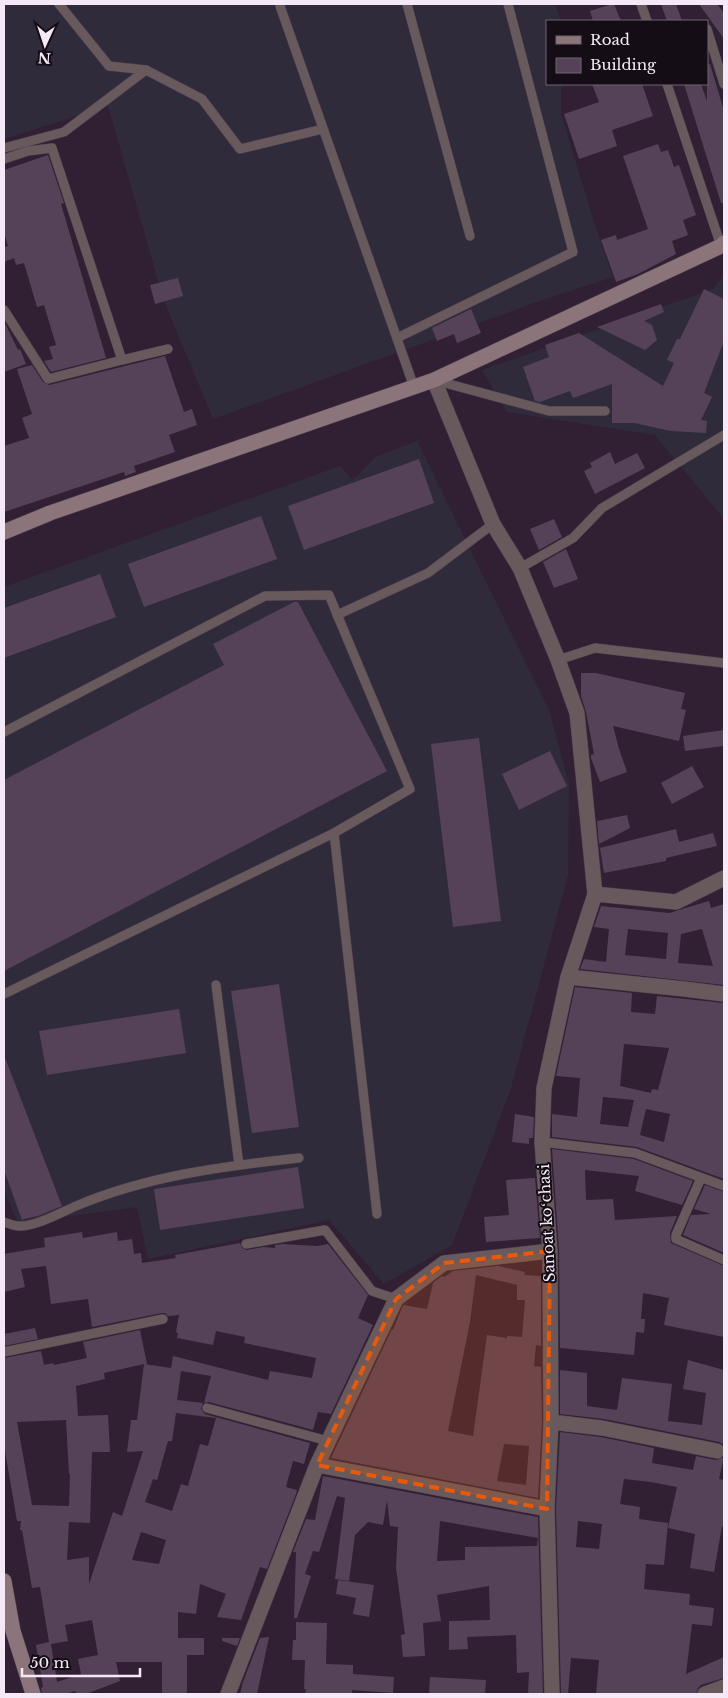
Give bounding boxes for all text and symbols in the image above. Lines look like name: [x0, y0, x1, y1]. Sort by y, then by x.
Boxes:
north arrow: [20, 20, 70, 70]
legend: [546, 20, 708, 85]
text: Road: [590, 30, 630, 49]
text: N: [37, 49, 51, 67]
text: Building: [590, 55, 657, 74]
street label: Sanoat koʻchasi: [534, 1163, 559, 1283]
scale bar: [22, 1646, 140, 1678]
text: 50 m: [30, 1653, 70, 1672]

